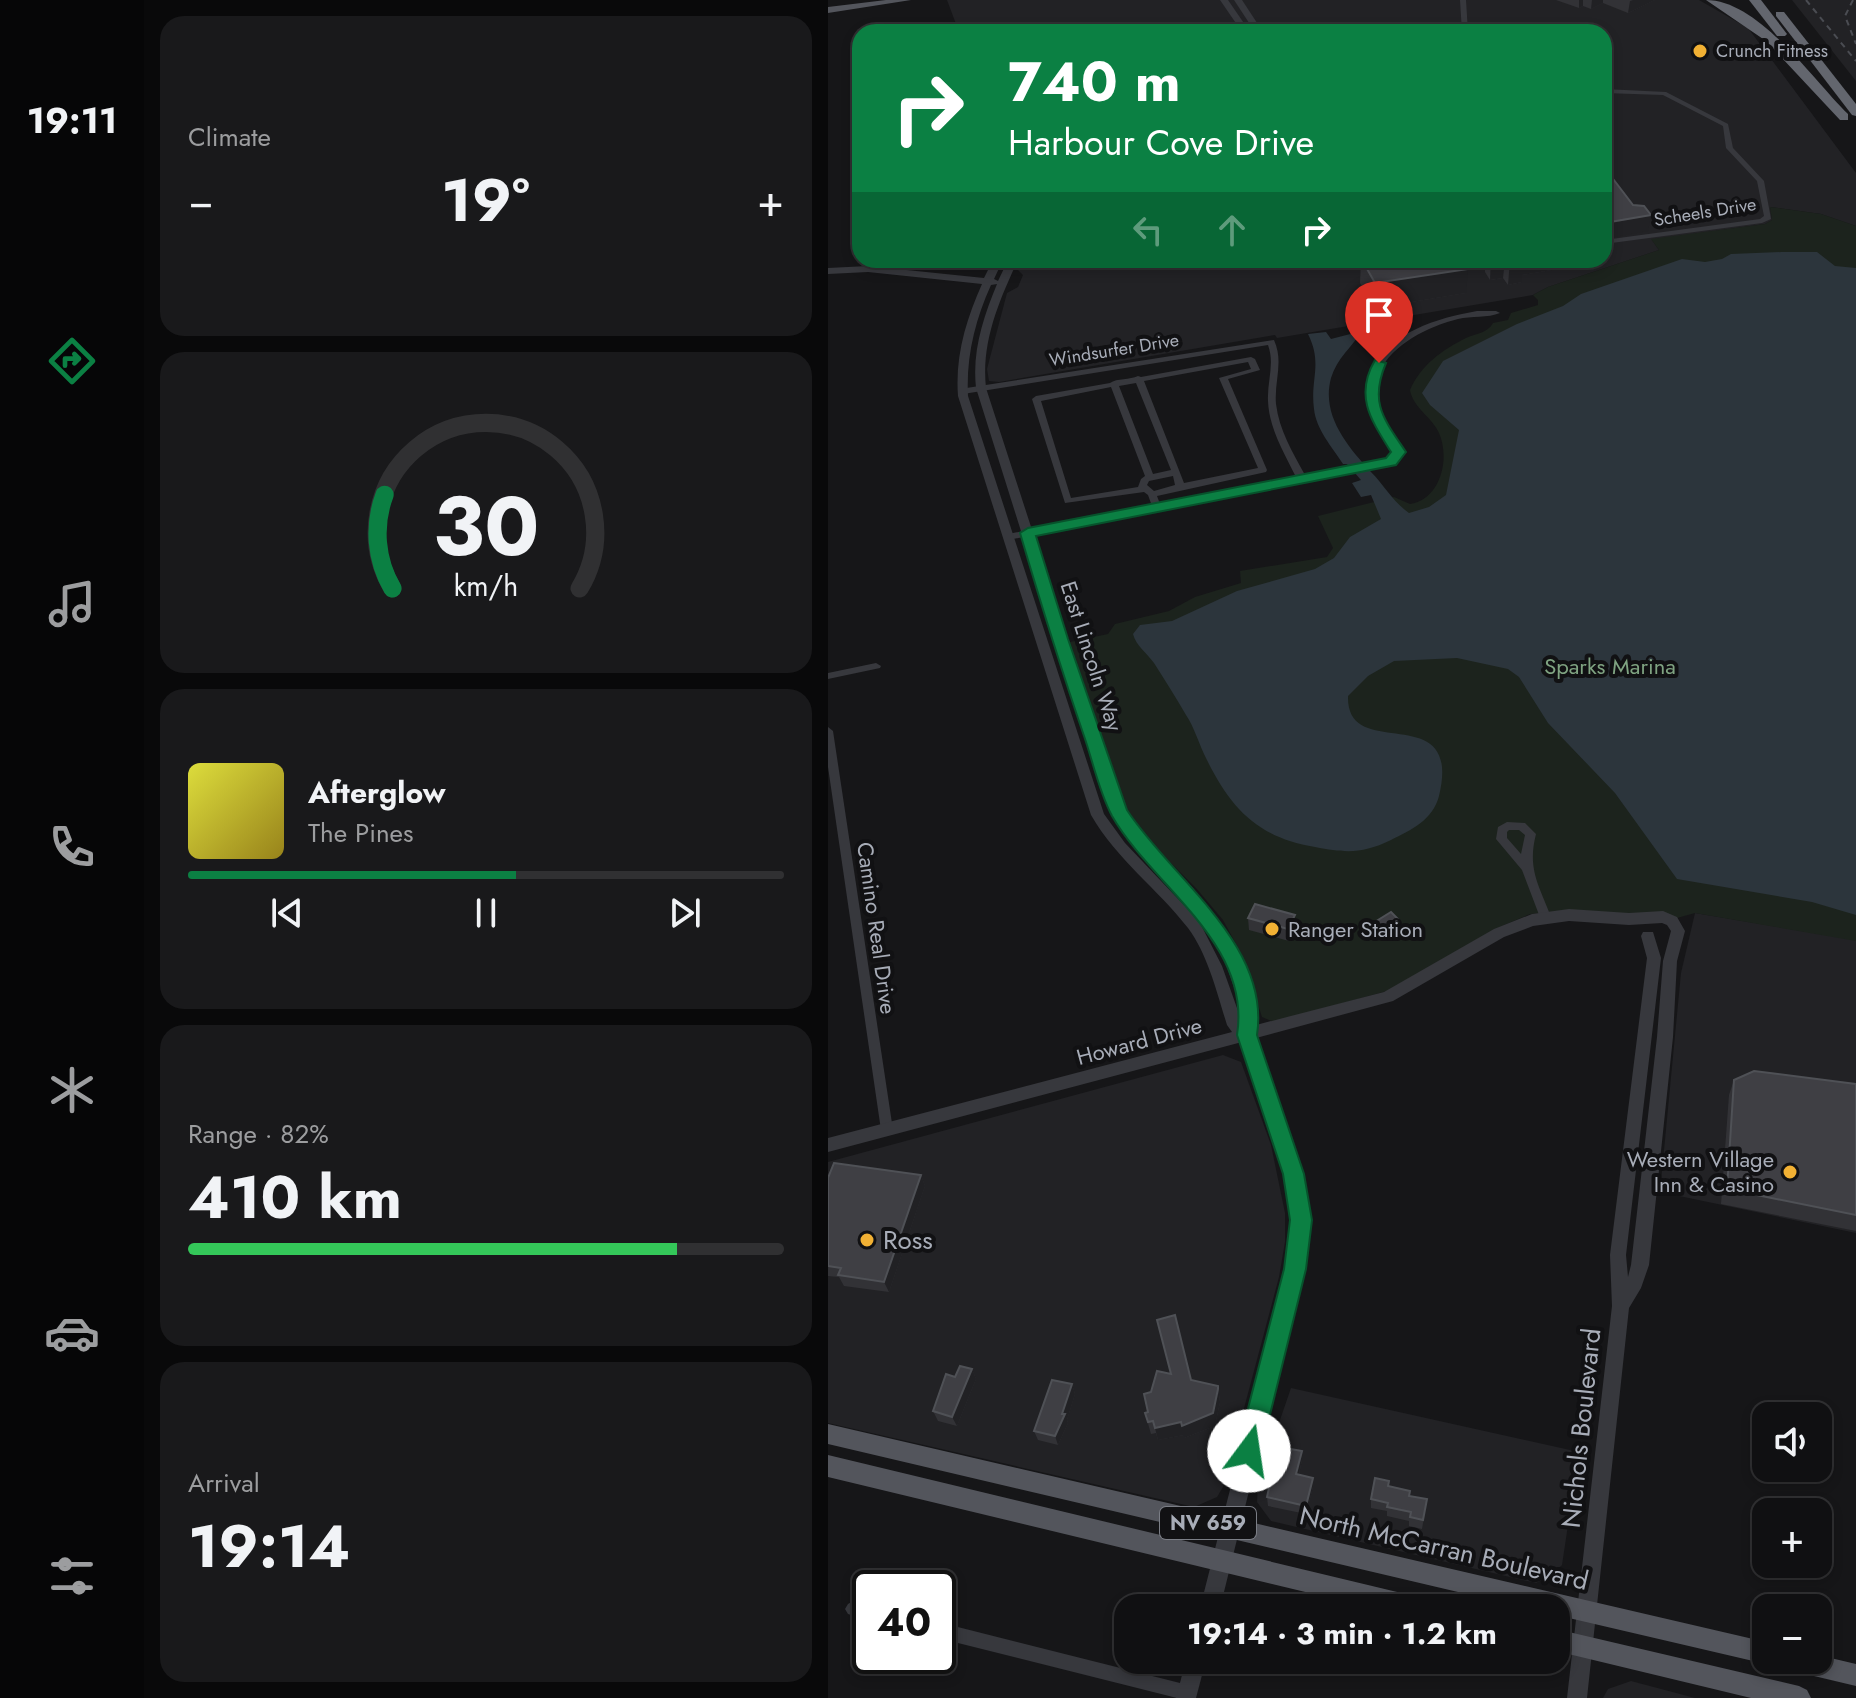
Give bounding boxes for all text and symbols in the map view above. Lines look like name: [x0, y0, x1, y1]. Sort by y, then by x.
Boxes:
place label: Crunch Fitness: [1716, 38, 1828, 64]
text: 740 m: [1008, 41, 1181, 122]
marker: Crunch Fitness: [1691, 42, 1709, 60]
icon: right: [876, 56, 980, 160]
text: 19:11: [27, 94, 117, 146]
text: Harbour Cove Drive: [1008, 116, 1314, 168]
text: Climate: [188, 118, 271, 156]
text: 19°: [441, 157, 530, 244]
text: −: [188, 169, 214, 233]
text: +: [757, 169, 784, 233]
street label: Scheels Drive: [1652, 191, 1758, 233]
icon: left: [1126, 208, 1170, 252]
icon: ahead: [1210, 208, 1254, 252]
icon: right: [1294, 208, 1338, 252]
pin: [1345, 281, 1413, 363]
icon: arrive: [1357, 293, 1401, 337]
street label: Windsurfer Drive: [1047, 327, 1181, 373]
icon: directions: [44, 333, 100, 389]
text: 30: [433, 465, 539, 585]
text: km/h: [454, 565, 518, 607]
icon: music: [44, 576, 100, 632]
street label: East Lincoln Way: [1053, 577, 1131, 735]
park label: Sparks Marina: [1544, 650, 1676, 682]
text: Afterglow: [308, 771, 445, 814]
text: The Pines: [308, 814, 413, 852]
icon: phone: [44, 819, 100, 875]
street label: Camino Real Drive: [849, 840, 905, 1016]
icon: previous: [265, 891, 309, 935]
icon: pause: [464, 891, 508, 935]
icon: next: [663, 891, 707, 935]
place label: Ranger Station: [1288, 913, 1423, 945]
marker: Ranger Station: [1263, 920, 1281, 938]
street label: Howard Drive: [1073, 1009, 1205, 1073]
icon: climate: [44, 1062, 100, 1118]
text: Range · 82%: [188, 1115, 329, 1153]
place label: Western Village Inn & Casino: [1627, 1143, 1774, 1200]
text: 410 km: [188, 1154, 402, 1241]
marker: Western Village Inn & Casino: [1781, 1163, 1799, 1181]
place label: Ross: [883, 1221, 933, 1259]
marker: Ross: [858, 1231, 876, 1249]
icon: car: [44, 1305, 100, 1361]
street label: Nichols Boulevard: [1552, 1326, 1610, 1530]
map controls: [1752, 1402, 1832, 1674]
button: sound: [1752, 1402, 1832, 1482]
position arrow: [1207, 1409, 1291, 1493]
text: Arrival: [188, 1464, 260, 1502]
street label: North McCarran Boulevard: [1296, 1496, 1592, 1600]
button: +: [1752, 1498, 1832, 1578]
text: 19:14: [188, 1503, 350, 1590]
road number: NV 659: [1160, 1507, 1256, 1539]
icon: filters: [44, 1548, 100, 1604]
speed limit sign: 40: [852, 1570, 956, 1674]
button: −: [1752, 1594, 1832, 1674]
text: 19:14 · 3 min · 1.2 km: [1187, 1612, 1497, 1655]

